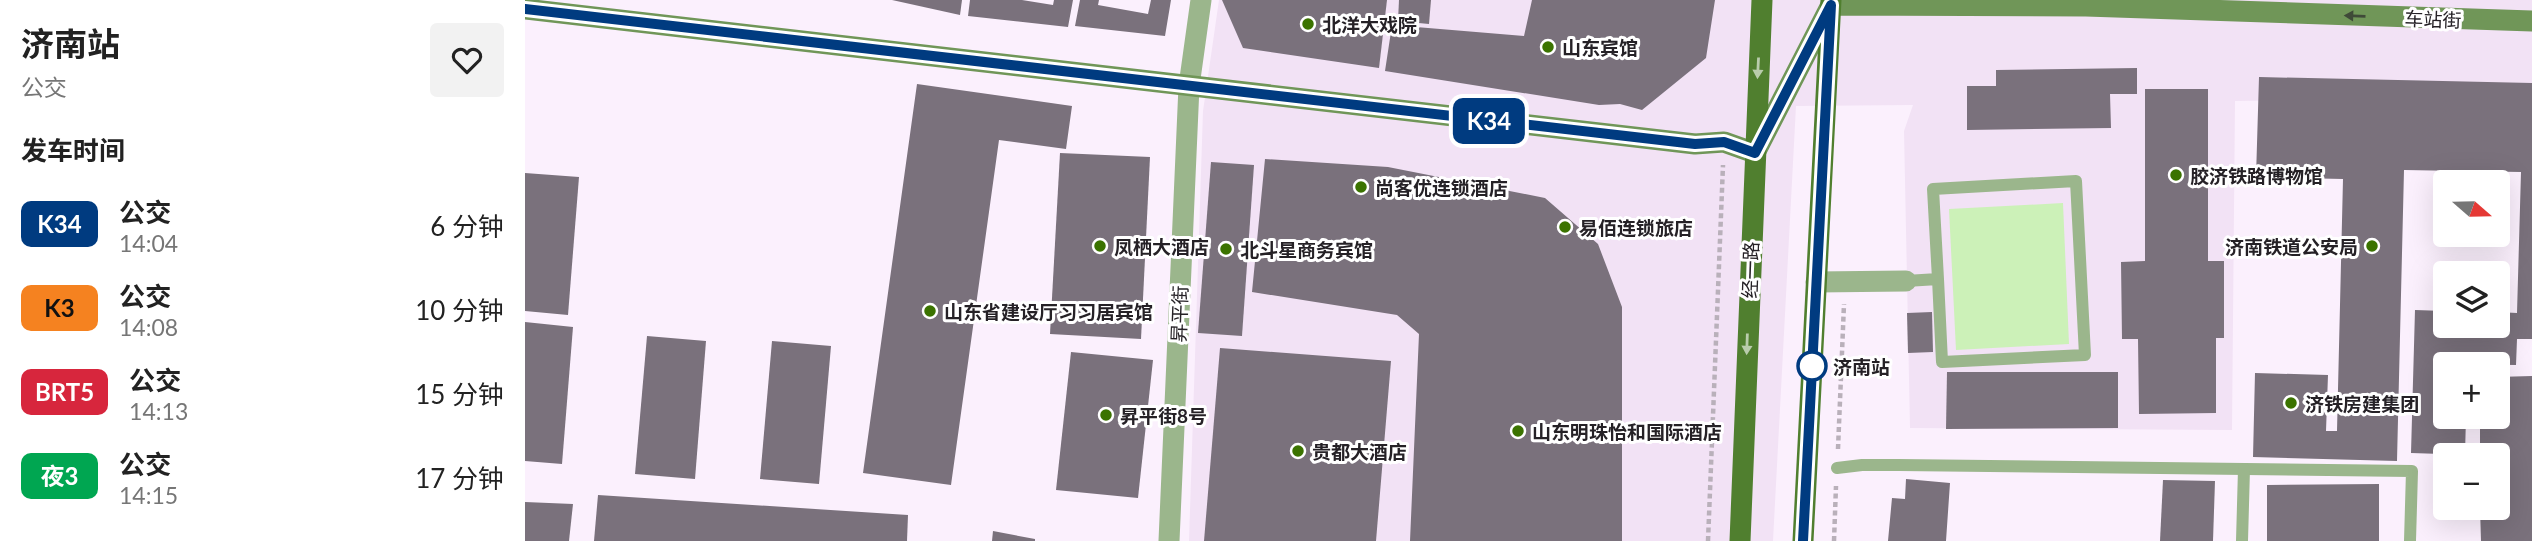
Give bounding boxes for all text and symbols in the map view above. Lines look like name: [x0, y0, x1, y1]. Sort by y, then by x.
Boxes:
street label: 车站街: [2404, 7, 2462, 31]
one-way arrow: [2344, 11, 2366, 22]
place label: 北洋大戏院: [1322, 13, 1417, 36]
marker: 北洋大戏院: [1300, 16, 1316, 32]
text: 济南站: [21, 23, 120, 63]
button: heart: [430, 23, 504, 97]
place label: 山东宾馆: [1562, 36, 1638, 59]
marker: 山东宾馆: [1540, 39, 1556, 55]
one-way arrow: [1753, 57, 1764, 79]
text: 公交: [21, 73, 67, 101]
line badge: K34: [1449, 98, 1529, 144]
text: K34: [1467, 106, 1511, 135]
text: 发车时间: [21, 134, 125, 166]
place label: 胶济铁路博物馆: [2190, 164, 2323, 187]
marker: 胶济铁路博物馆: [2168, 167, 2184, 183]
north arrow: [2433, 170, 2509, 247]
map controls: [2433, 170, 2510, 520]
place label: 尚客优连锁酒店: [1375, 176, 1508, 199]
marker: 尚客优连锁酒店: [1353, 179, 1369, 195]
text: 公交: [119, 196, 171, 228]
text: K34: [37, 209, 82, 238]
text: 6 分钟: [430, 210, 504, 242]
place label: 易佰连锁旅店: [1579, 216, 1693, 239]
marker: 易佰连锁旅店: [1557, 219, 1573, 235]
text: 14:04: [119, 229, 178, 257]
place label: 凤栖大酒店: [1114, 235, 1209, 258]
place label: 济南铁道公安局: [2225, 235, 2358, 258]
marker: 凤栖大酒店: [1092, 238, 1108, 254]
place label: 北斗星商务宾馆: [1240, 238, 1373, 261]
marker: 济南铁道公安局: [2364, 238, 2380, 254]
marker: 北斗星商务宾馆: [1218, 241, 1234, 257]
street label: 经一路: [1738, 241, 1762, 299]
button: layers: [2433, 261, 2510, 338]
text: 公交: [119, 280, 171, 312]
street label: 昇平街: [1167, 285, 1191, 343]
text: K3: [44, 293, 75, 322]
text: 10 分钟: [415, 294, 504, 326]
place label: 山东省建设厅习习居宾馆: [944, 300, 1153, 323]
marker: 山东省建设厅习习居宾馆: [922, 303, 938, 319]
text: 14:08: [119, 313, 178, 341]
one-way arrow: [1742, 333, 1753, 355]
marker: 济南站: [1797, 351, 1827, 381]
button: +: [2433, 352, 2510, 429]
place label: 济南站: [1833, 355, 1890, 378]
text: 公交: [129, 364, 181, 396]
text: BRT5: [35, 377, 94, 406]
text: 15 分钟: [415, 378, 504, 410]
place label: 济铁房建集团: [2305, 392, 2419, 415]
marker: 济铁房建集团: [2283, 395, 2299, 411]
text: 14:13: [129, 397, 188, 425]
place label: 昇平街8号: [1120, 404, 1207, 427]
marker: 昇平街8号: [1098, 407, 1114, 423]
place label: 山东明珠怡和国际酒店: [1532, 420, 1722, 443]
marker: 山东明珠怡和国际酒店: [1510, 423, 1526, 439]
place label: 贵都大酒店: [1312, 440, 1407, 463]
marker: 贵都大酒店: [1290, 443, 1306, 459]
button: −: [2433, 443, 2510, 520]
text: 公交: [119, 448, 171, 480]
text: 夜3: [41, 461, 78, 490]
text: 17 分钟: [415, 462, 504, 494]
text: 14:15: [119, 481, 178, 509]

